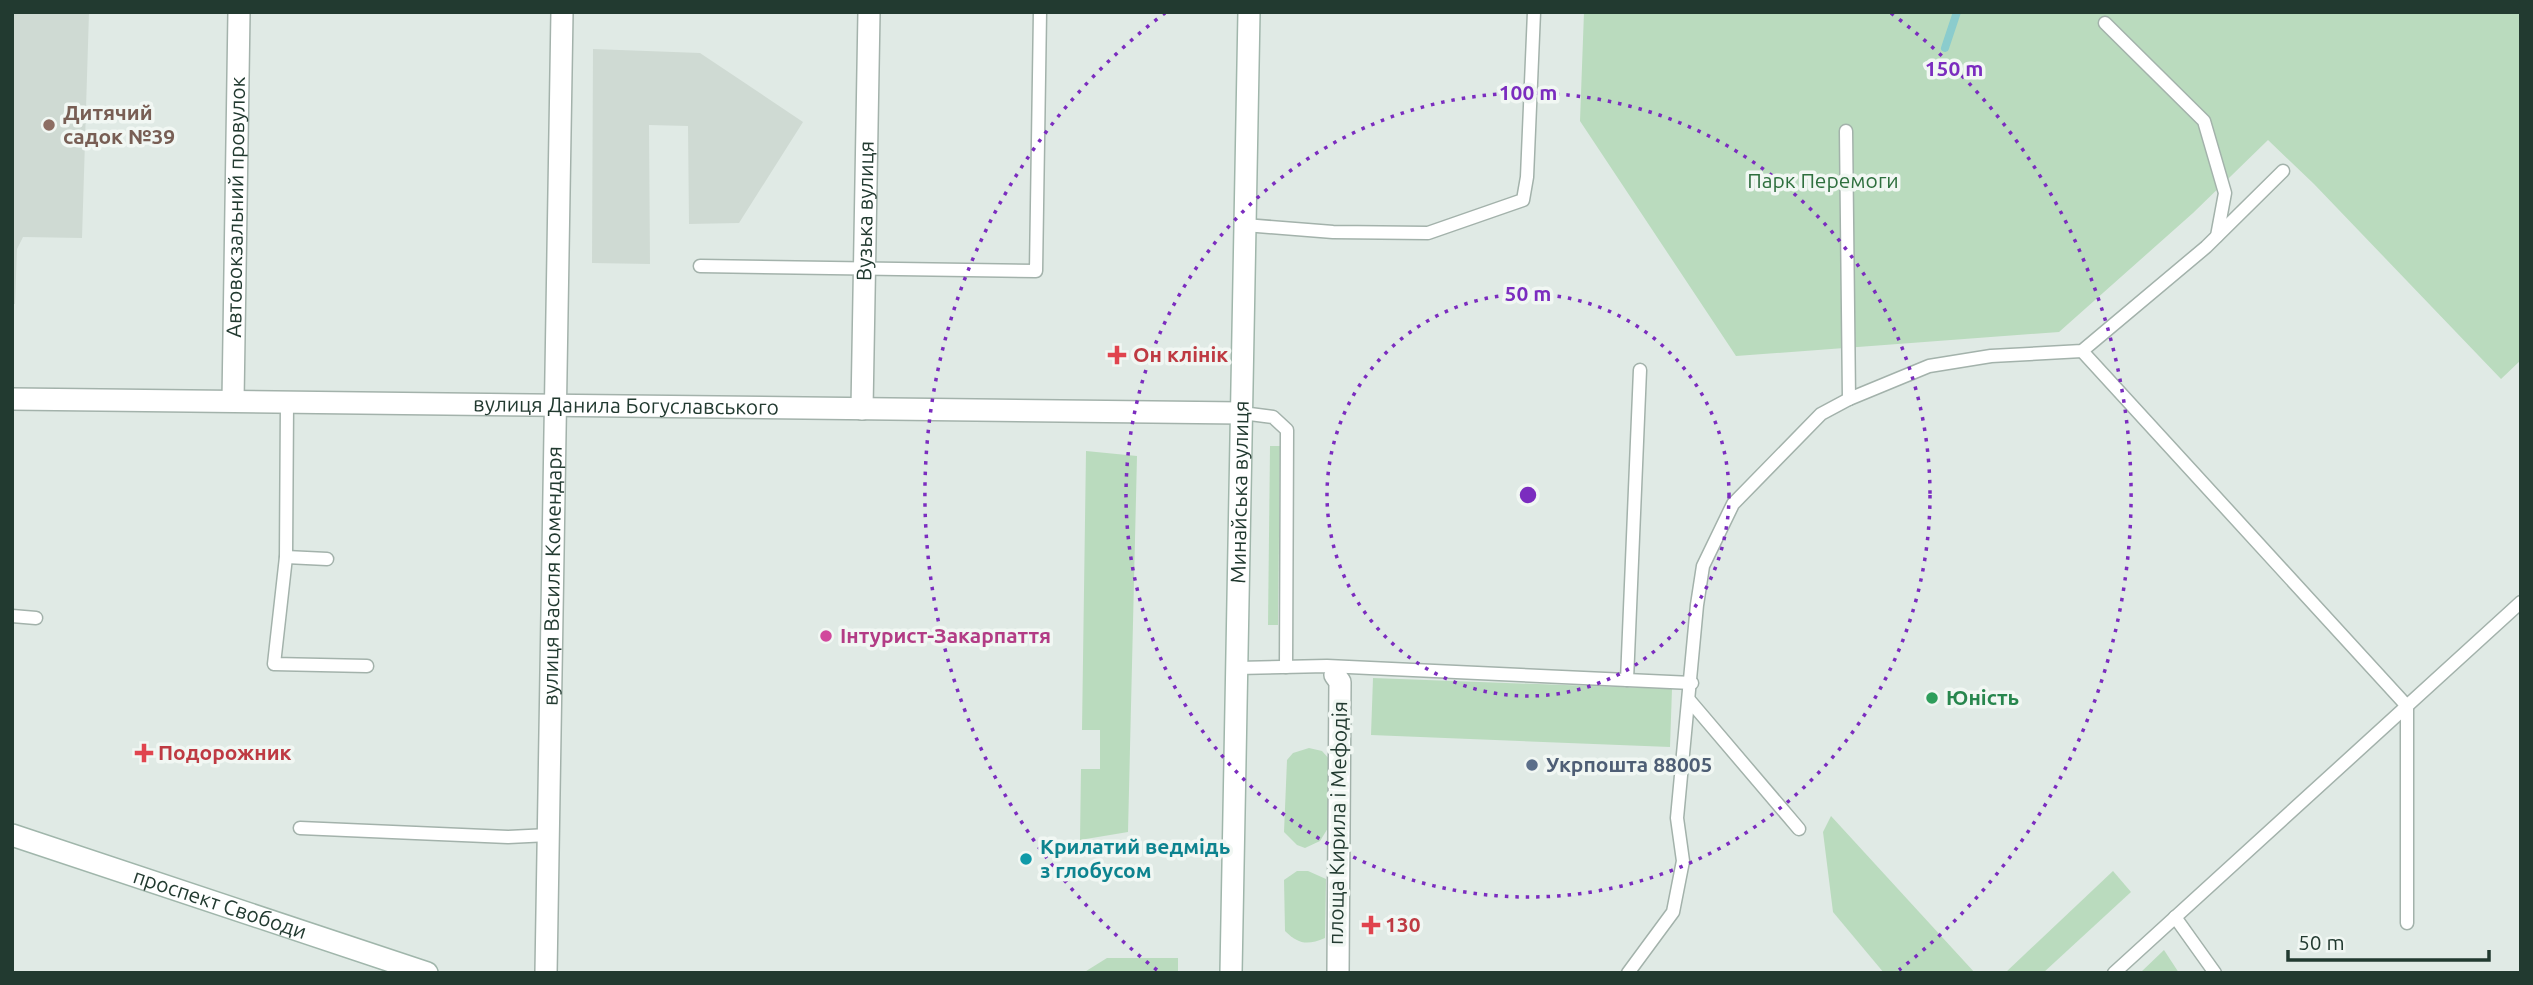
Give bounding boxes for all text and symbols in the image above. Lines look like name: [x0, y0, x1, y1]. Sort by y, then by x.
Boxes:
text: 150 m: [1925, 56, 1983, 80]
street label: Автовокзальний провулок: [221, 76, 249, 338]
text: 100 m: [1499, 80, 1557, 104]
place label: Дитячий садок №39: [63, 100, 175, 148]
marker: Дитячий садок №39: [41, 117, 57, 133]
street label: Вузька вулиця: [851, 141, 878, 281]
park label: Парк Перемоги: [1747, 168, 1899, 192]
text: 50 m: [1505, 281, 1551, 305]
place label: Он клінік: [1133, 342, 1228, 366]
marker: Он клінік: [1107, 345, 1127, 365]
street label: вулиця Данила Богуславського: [473, 391, 779, 419]
street label: Минайська вулиця: [1225, 400, 1253, 584]
street label: вулиця Василя Комендаря: [537, 446, 566, 706]
centre of rings: [1516, 483, 1540, 507]
place label: Інтурист-Закарпаття: [840, 623, 1051, 647]
marker: Інтурист-Закарпаття: [818, 628, 834, 644]
place label: Юність: [1946, 685, 2019, 709]
marker: Юність: [1924, 690, 1940, 706]
street label: площа Кирила і Мефодія: [1323, 701, 1351, 945]
place label: Подорожник: [158, 740, 292, 764]
marker: Подорожник: [136, 745, 152, 761]
place label: Укрпошта 88005: [1546, 752, 1712, 776]
marker: Укрпошта 88005: [1524, 757, 1540, 773]
place label: Крилатий ведмідь з глобусом: [1040, 834, 1230, 882]
marker: Крилатий ведмідь з глобусом: [1018, 851, 1034, 867]
street label: проспект Свободи: [130, 863, 310, 943]
place label: 130: [1385, 912, 1421, 936]
marker: 130: [1363, 917, 1379, 933]
scale bar: [2288, 918, 2489, 962]
text: 50 m: [2298, 930, 2345, 954]

